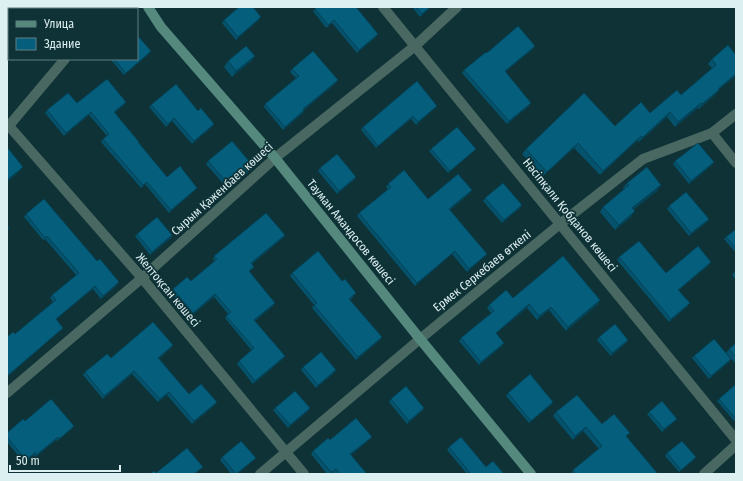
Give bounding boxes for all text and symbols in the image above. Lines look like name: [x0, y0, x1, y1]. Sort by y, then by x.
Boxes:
legend: [8, 8, 138, 60]
text: Улица: [43, 17, 74, 31]
text: Здание: [44, 37, 80, 51]
street label: Сырым Қаженбаев көшесі: [168, 140, 276, 238]
street label: Нәсіпқали Қобданов көшесі: [520, 156, 620, 274]
street label: Тауман Амандосов көшесі: [304, 177, 398, 287]
street label: Ермек Серкебаев өткелі: [430, 227, 534, 315]
street label: Желтоқсан көшесі: [133, 250, 203, 330]
scale bar: [10, 447, 120, 473]
text: 50 m: [16, 454, 40, 468]

